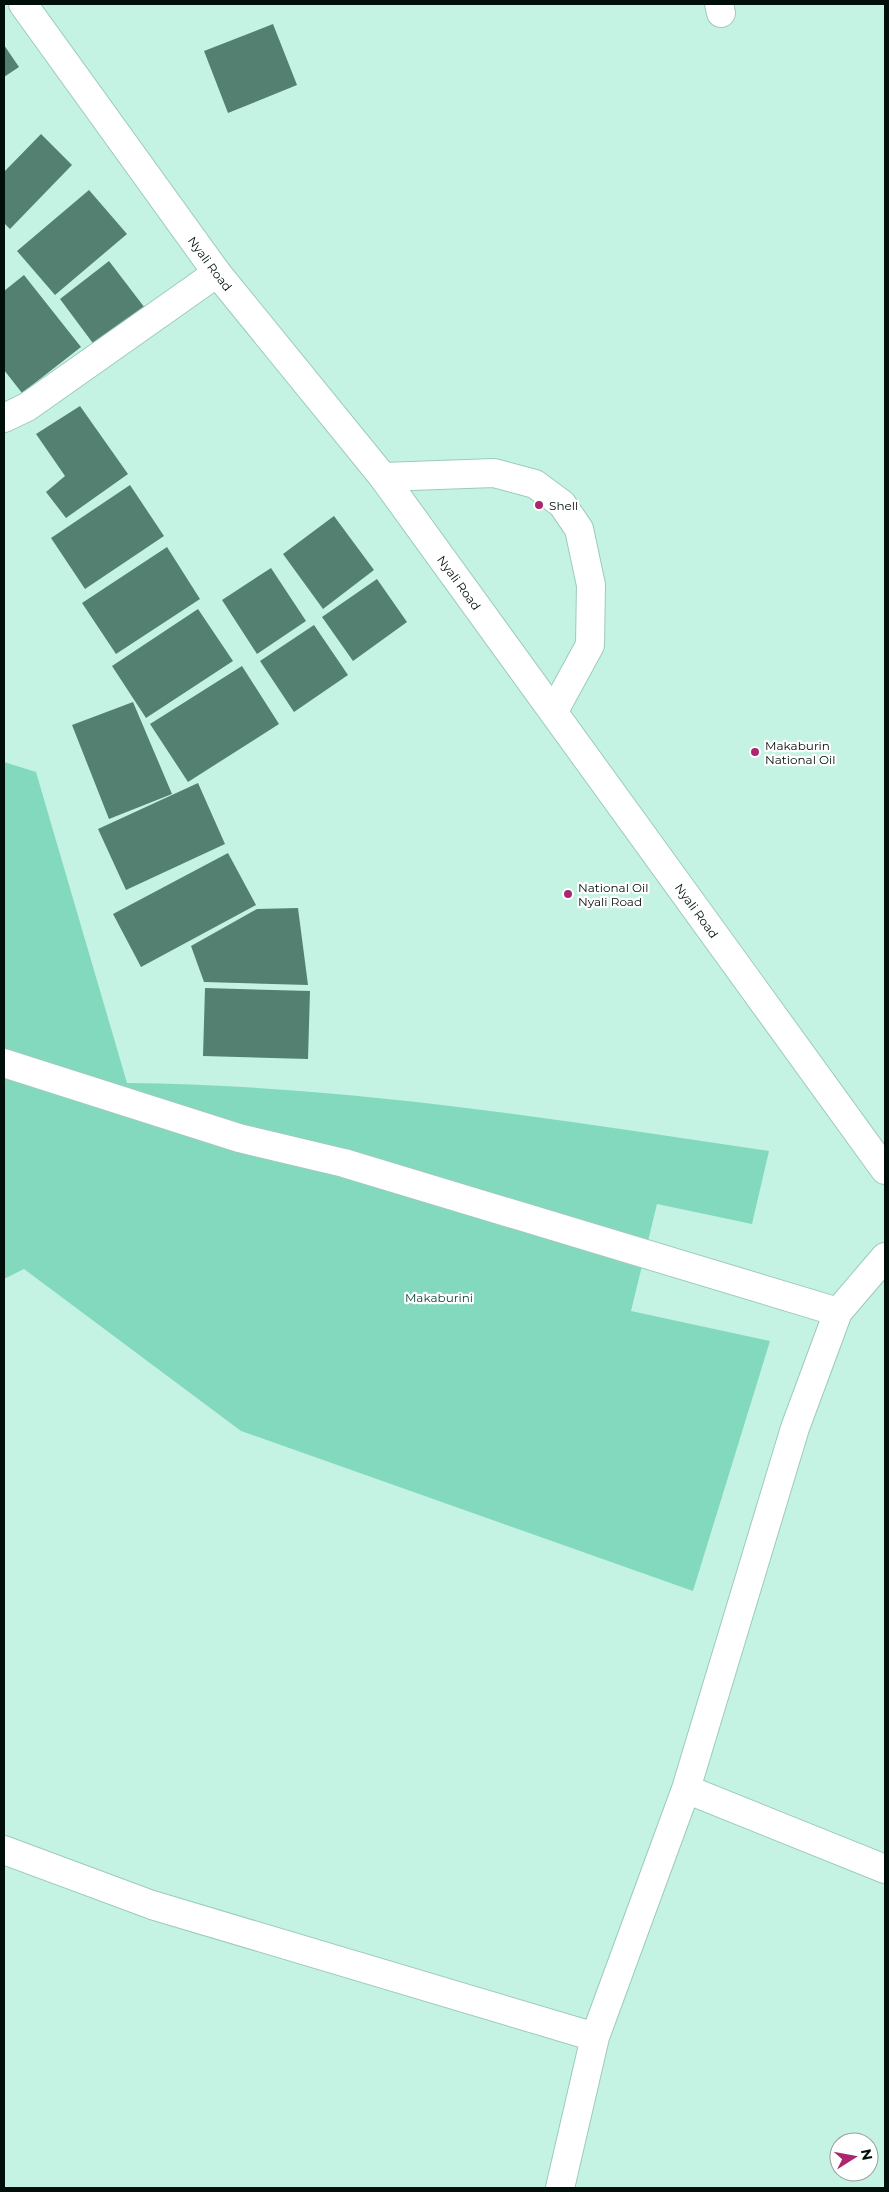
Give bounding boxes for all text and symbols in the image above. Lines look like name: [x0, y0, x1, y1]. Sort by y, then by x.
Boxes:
street label: Nyali Road: [185, 233, 236, 294]
place label: Shell: [549, 498, 578, 513]
marker: Shell: [533, 499, 545, 511]
street label: Nyali Road: [435, 552, 484, 613]
place label: Makaburin National Oil: [765, 738, 836, 767]
marker: Makaburin National Oil: [749, 746, 761, 758]
place label: National Oil Nyali Road: [578, 880, 649, 909]
street label: Nyali Road: [672, 880, 722, 941]
marker: National Oil Nyali Road: [562, 888, 574, 900]
park label: Makaburini: [405, 1290, 473, 1305]
north arrow: [829, 2132, 879, 2182]
text: N: [857, 2147, 877, 2162]

